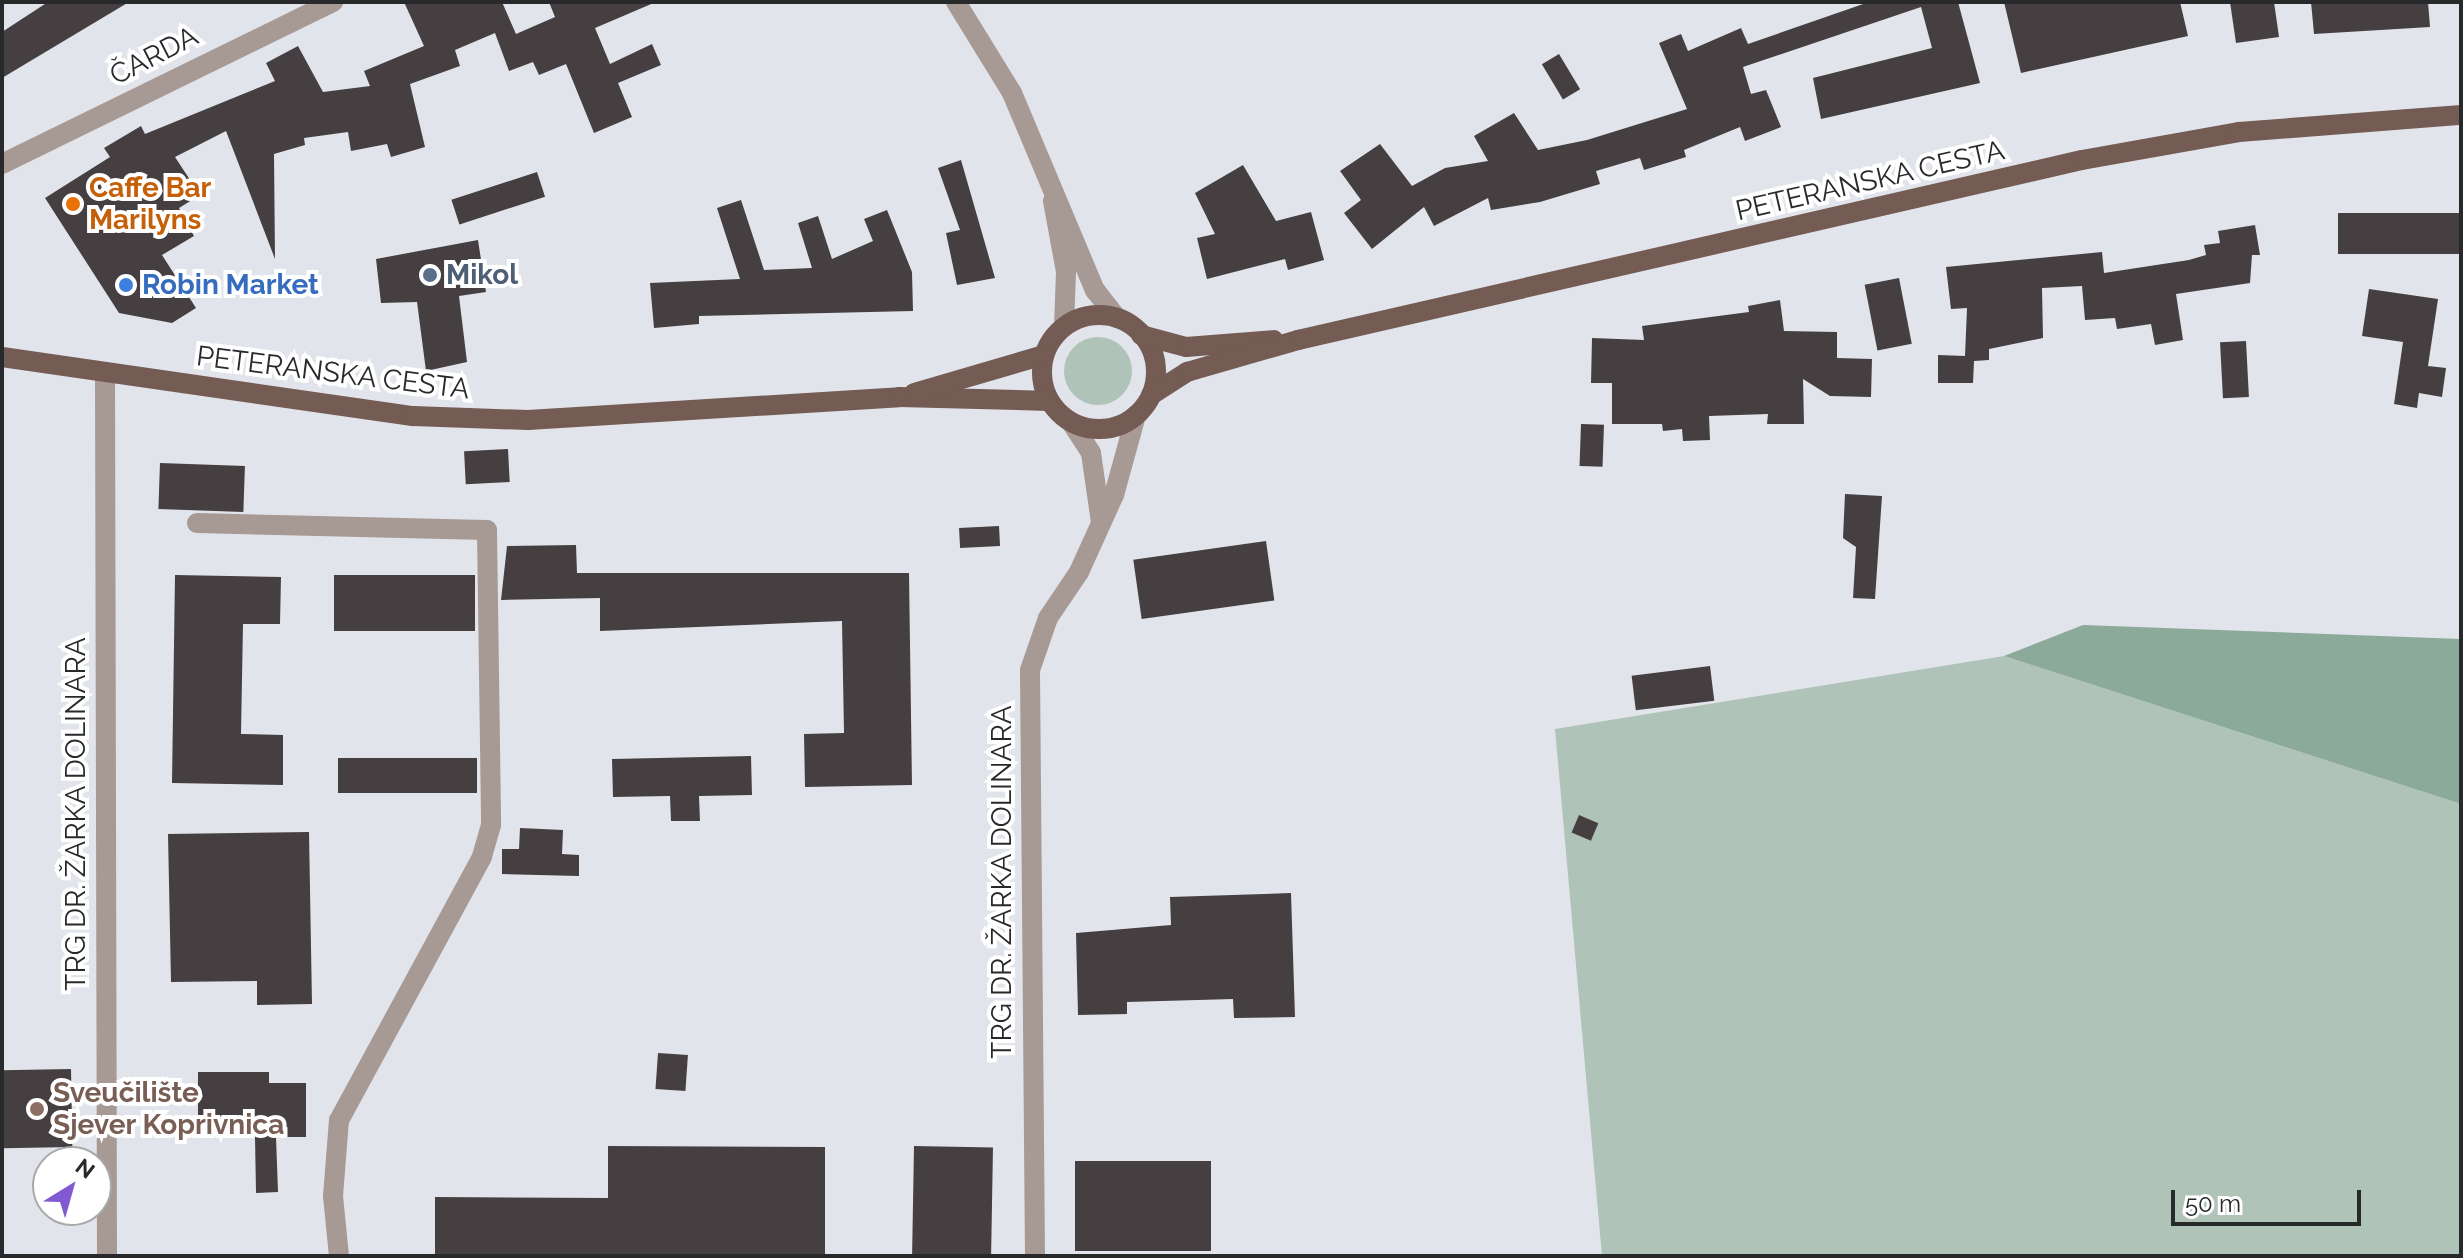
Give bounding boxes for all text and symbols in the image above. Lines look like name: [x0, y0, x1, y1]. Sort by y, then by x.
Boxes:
street label: ČARDA: [104, 20, 204, 92]
street label: PETERANSKA CESTA: [1732, 134, 2008, 228]
place label: Caffe Bar Marilyns: [89, 171, 211, 237]
marker: Caffe Bar Marilyns: [64, 195, 82, 213]
place label: Mikol: [446, 258, 518, 292]
marker: Mikol: [421, 266, 439, 284]
place label: Robin Market: [142, 268, 319, 302]
marker: Robin Market: [117, 276, 135, 294]
street label: PETERANSKA CESTA: [194, 340, 472, 406]
street label: TRG DR. ŽARKA DOLINARA: [59, 637, 93, 991]
street label: TRG DR. ŽARKA DOLINARA: [985, 705, 1019, 1059]
place label: Sveučilište Sjever Koprivnica: [53, 1076, 285, 1142]
marker: Sveučilište Sjever Koprivnica: [28, 1100, 46, 1118]
north arrow: [32, 1146, 112, 1226]
text: N: [71, 1153, 100, 1184]
scale bar: [2175, 1174, 2365, 1224]
text: 50 m: [2185, 1189, 2241, 1218]

